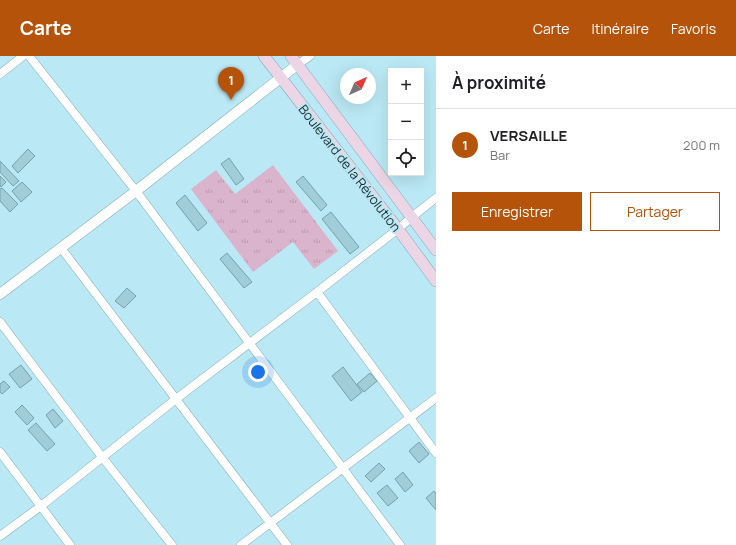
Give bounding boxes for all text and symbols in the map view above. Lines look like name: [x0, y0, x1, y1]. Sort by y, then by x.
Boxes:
text: Carte: [20, 15, 72, 41]
text: Carte: [533, 19, 569, 38]
text: Itinéraire: [591, 19, 649, 38]
text: Favoris: [671, 19, 716, 38]
pin: 1: [218, 67, 244, 100]
north arrow: [340, 68, 376, 104]
map controls: [388, 68, 424, 176]
button: +: [388, 68, 424, 104]
text: À proximité: [452, 71, 546, 94]
street label: Boulevard de la Révolution: [295, 101, 405, 235]
button: −: [388, 104, 424, 140]
text: VERSAILLE: [490, 125, 567, 146]
text: 1: [462, 136, 468, 154]
text: 200 m: [683, 136, 720, 154]
button: locate: [388, 140, 424, 176]
text: Bar: [490, 146, 510, 164]
button: Enregistrer: [452, 192, 582, 231]
button: Partager: [590, 192, 720, 231]
your location: [248, 362, 268, 382]

